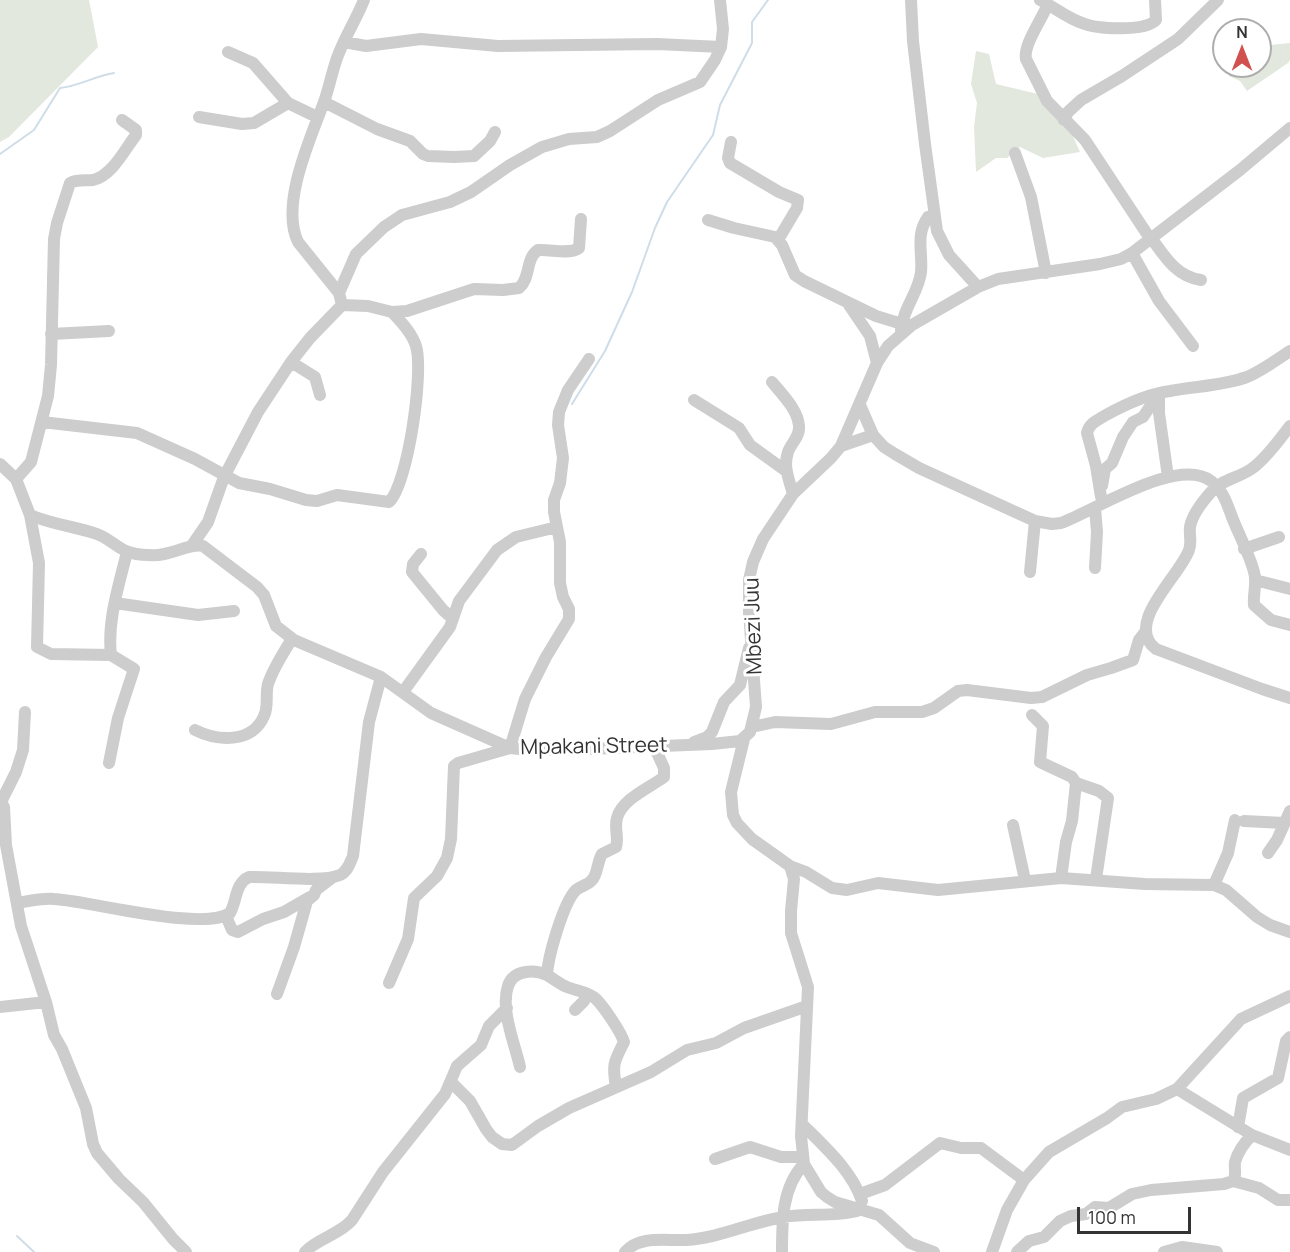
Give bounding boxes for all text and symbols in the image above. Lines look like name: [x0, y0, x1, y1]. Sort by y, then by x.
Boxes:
north arrow: [1212, 18, 1272, 78]
text: N: [1236, 21, 1248, 43]
street label: Mbezi Juu: [740, 577, 768, 675]
street label: Mpakani Street: [520, 733, 668, 761]
scale bar: [1080, 1195, 1194, 1233]
text: 100 m: [1088, 1205, 1136, 1229]

